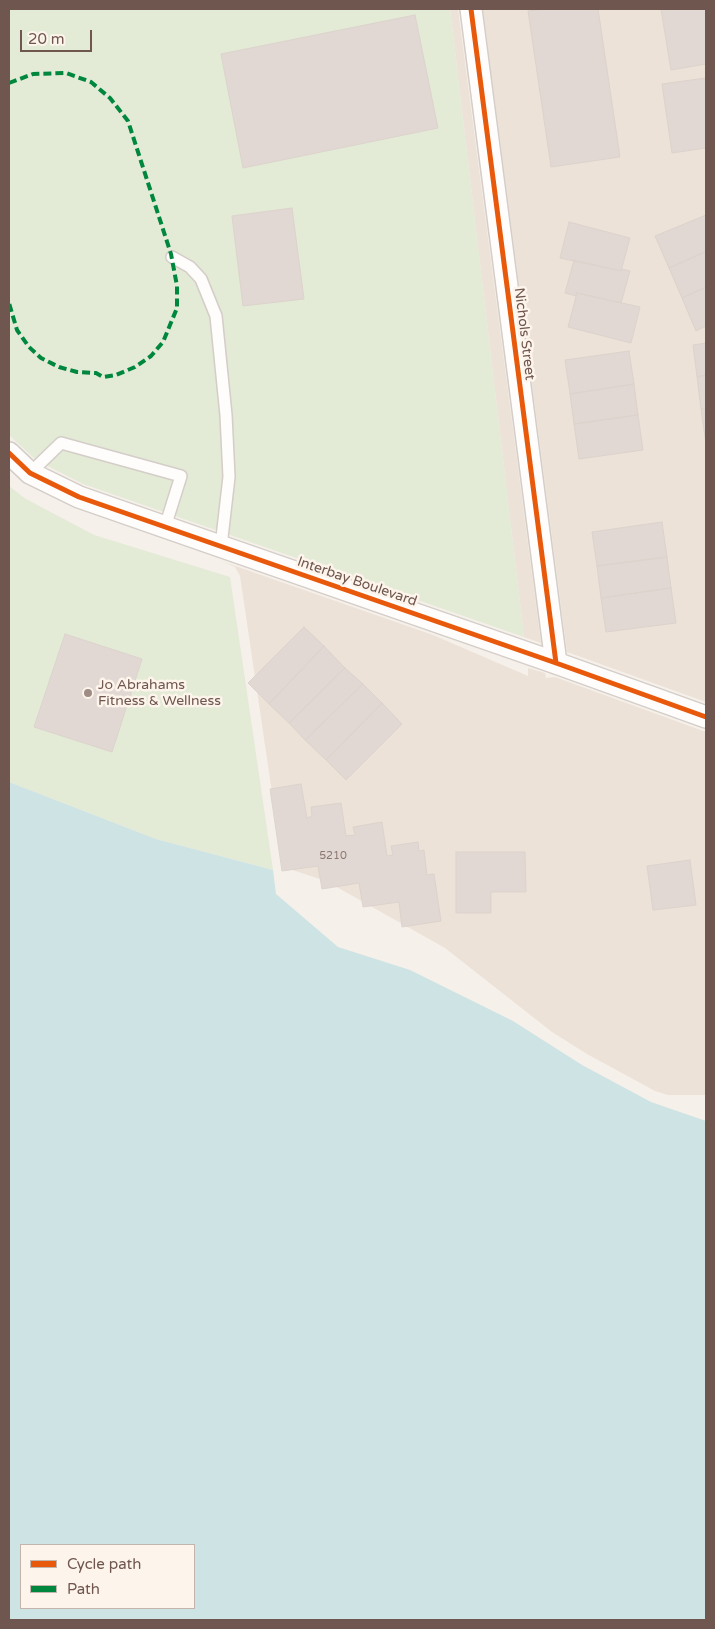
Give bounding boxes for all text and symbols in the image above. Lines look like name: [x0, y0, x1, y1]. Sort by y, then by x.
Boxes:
scale bar: [22, 20, 95, 52]
text: 20 m: [28, 30, 65, 48]
street label: Nichols Street: [510, 287, 538, 381]
street label: Interbay Boulevard: [295, 554, 419, 610]
place label: Jo Abrahams Fitness & Wellness: [98, 677, 221, 710]
marker: Jo Abrahams Fitness & Wellness: [82, 687, 94, 699]
house number: 5210: [319, 849, 347, 863]
legend: [20, 1544, 195, 1609]
text: Cycle path: [67, 1555, 141, 1573]
text: Path: [67, 1580, 100, 1598]

